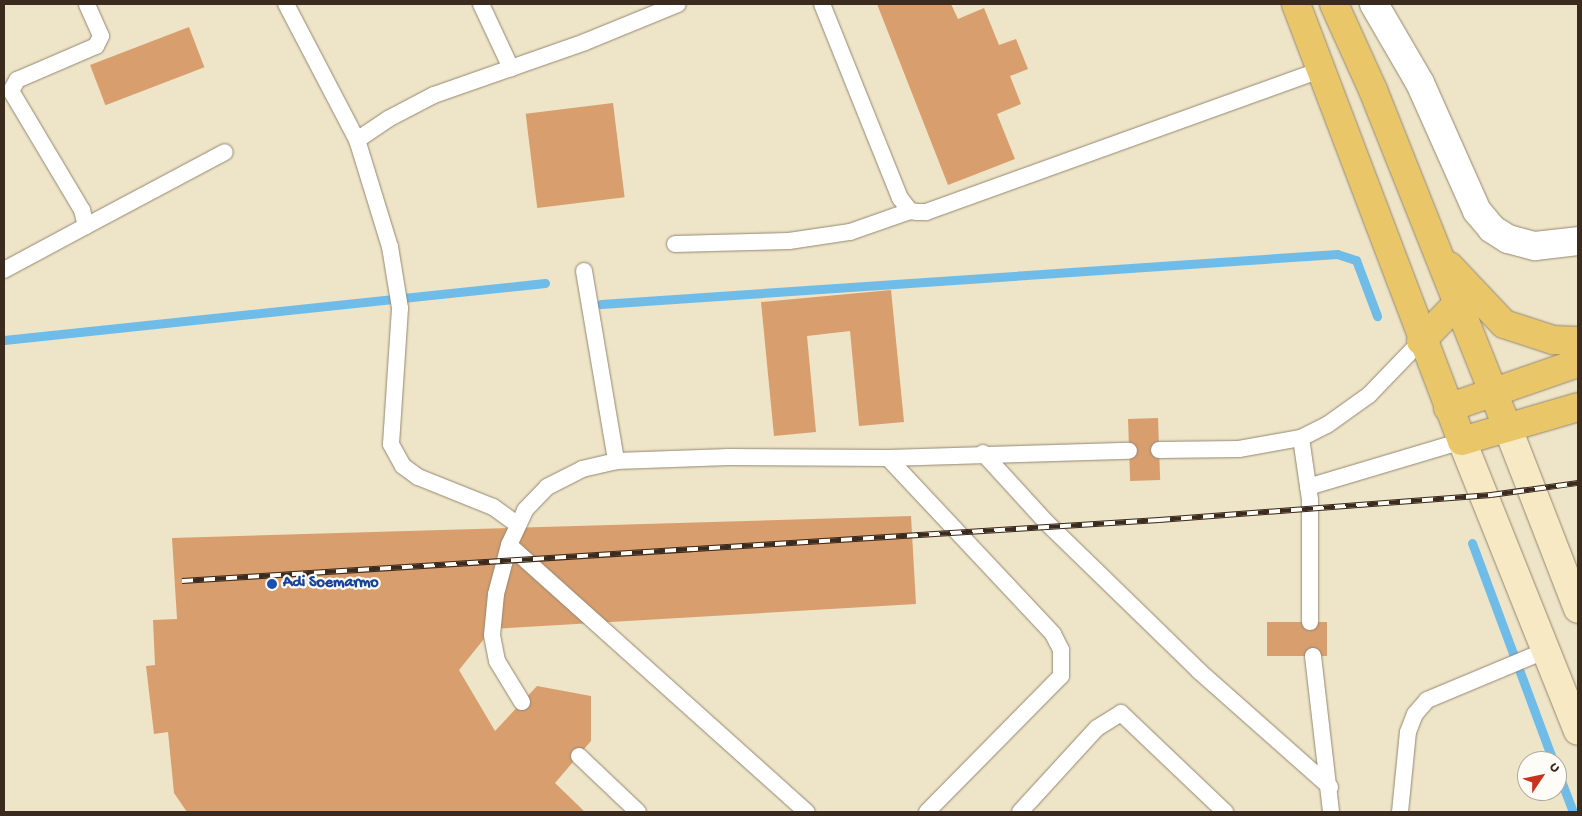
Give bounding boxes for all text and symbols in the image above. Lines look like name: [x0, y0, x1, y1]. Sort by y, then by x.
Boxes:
place label: Adi Soemarmo: [283, 574, 379, 594]
marker: Adi Soemarmo: [265, 577, 279, 591]
north arrow: [1517, 751, 1567, 801]
text: U: [1545, 760, 1563, 776]

